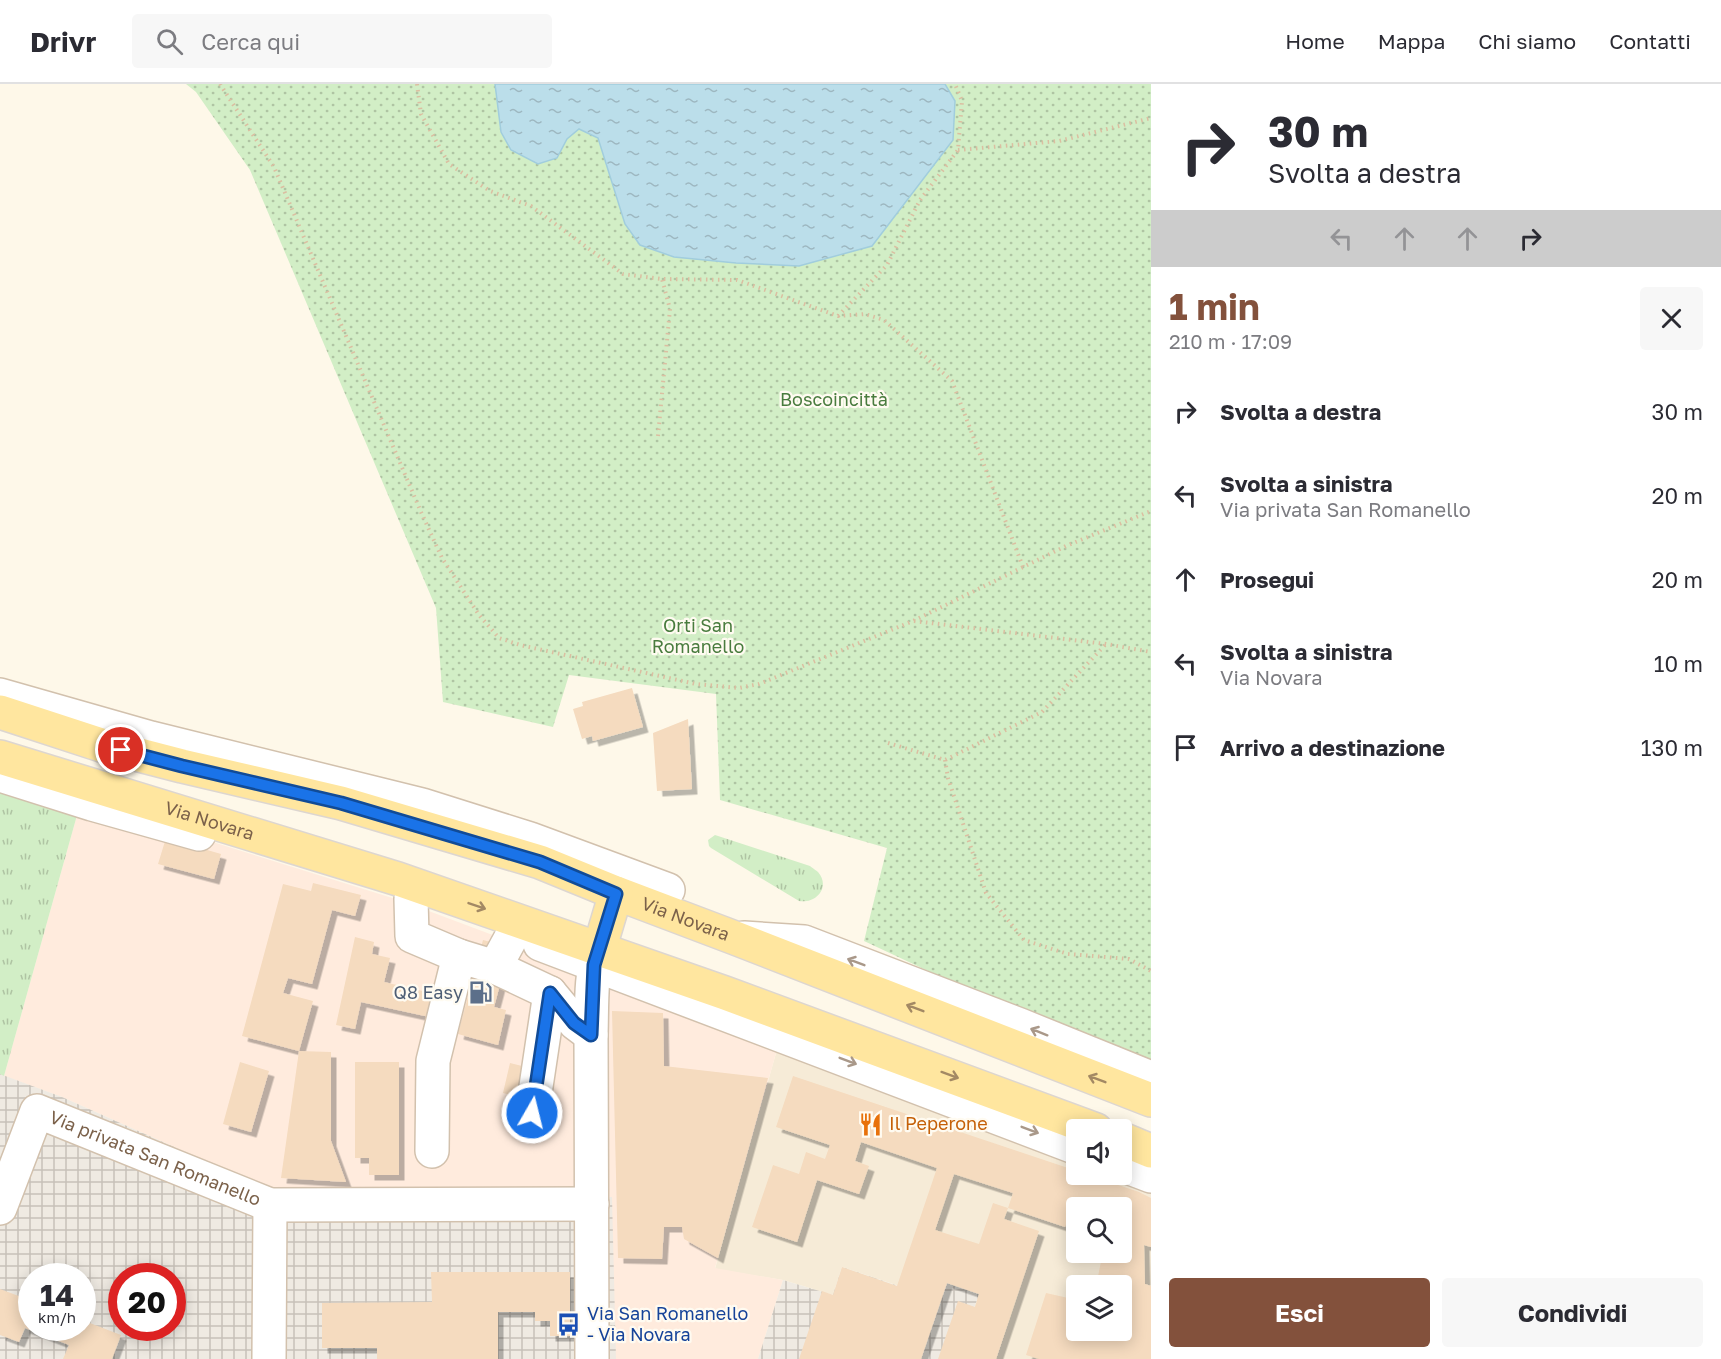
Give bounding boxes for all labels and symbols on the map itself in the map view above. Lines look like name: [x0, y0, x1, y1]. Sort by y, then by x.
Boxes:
park label: Boscoincittà: [780, 388, 888, 410]
park label: Orti San Romanello: [652, 614, 744, 657]
pin: [95, 724, 146, 775]
street label: Via Novara: [162, 796, 257, 844]
street label: Via Novara: [639, 892, 733, 945]
one-way arrow: [467, 902, 485, 913]
one-way arrow: [848, 956, 866, 967]
fuel station icon: Q8 Easy: [468, 980, 494, 1006]
place label: Q8 Easy: [394, 981, 463, 1003]
one-way arrow: [906, 1002, 925, 1013]
one-way arrow: [1030, 1026, 1048, 1037]
one-way arrow: [838, 1056, 856, 1067]
one-way arrow: [940, 1071, 959, 1082]
one-way arrow: [1088, 1073, 1106, 1084]
position arrow: [500, 1081, 564, 1145]
street label: Via privata San Romanello: [46, 1105, 264, 1210]
restaurant icon: Il Peperone: [858, 1111, 884, 1137]
place label: Il Peperone: [889, 1112, 988, 1134]
one-way arrow: [1020, 1125, 1039, 1136]
speed limit sign: 20: [108, 1263, 186, 1341]
place label: Via San Romanello - Via Novara: [587, 1302, 748, 1345]
bus stop icon: Via San Romanello - Via Novara: [556, 1311, 582, 1337]

